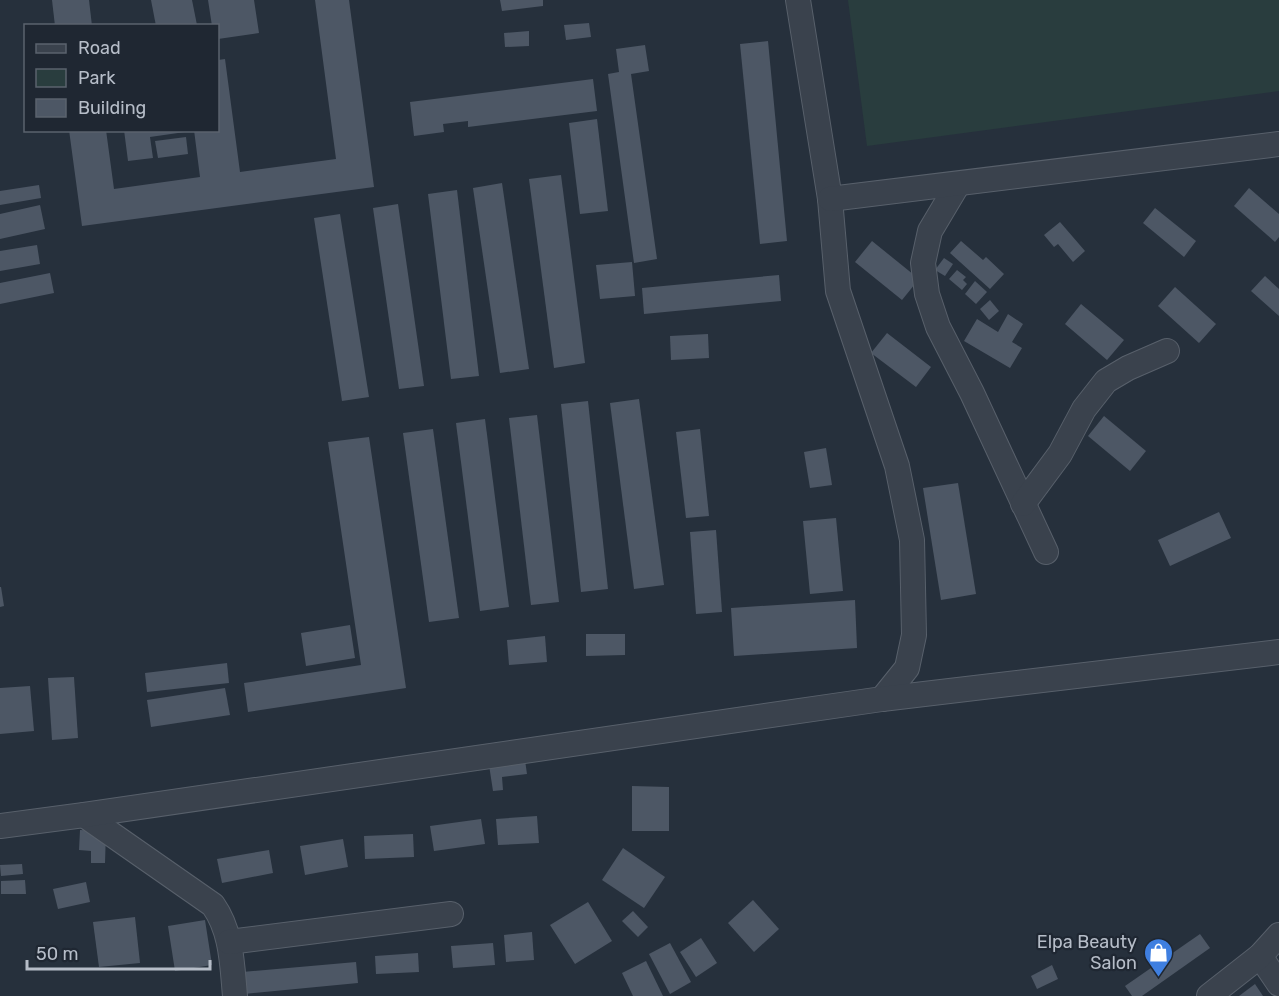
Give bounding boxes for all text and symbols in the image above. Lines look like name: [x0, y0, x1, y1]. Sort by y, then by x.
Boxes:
legend: [24, 24, 219, 132]
text: Road: [78, 37, 121, 59]
text: Park: [78, 67, 116, 89]
text: Building: [78, 97, 146, 119]
place label: Elpa Beauty Salon: [1037, 931, 1137, 974]
scale bar: [27, 933, 210, 971]
shop icon: Elpa Beauty Salon: [1142, 936, 1174, 978]
text: 50 m: [36, 943, 79, 965]

